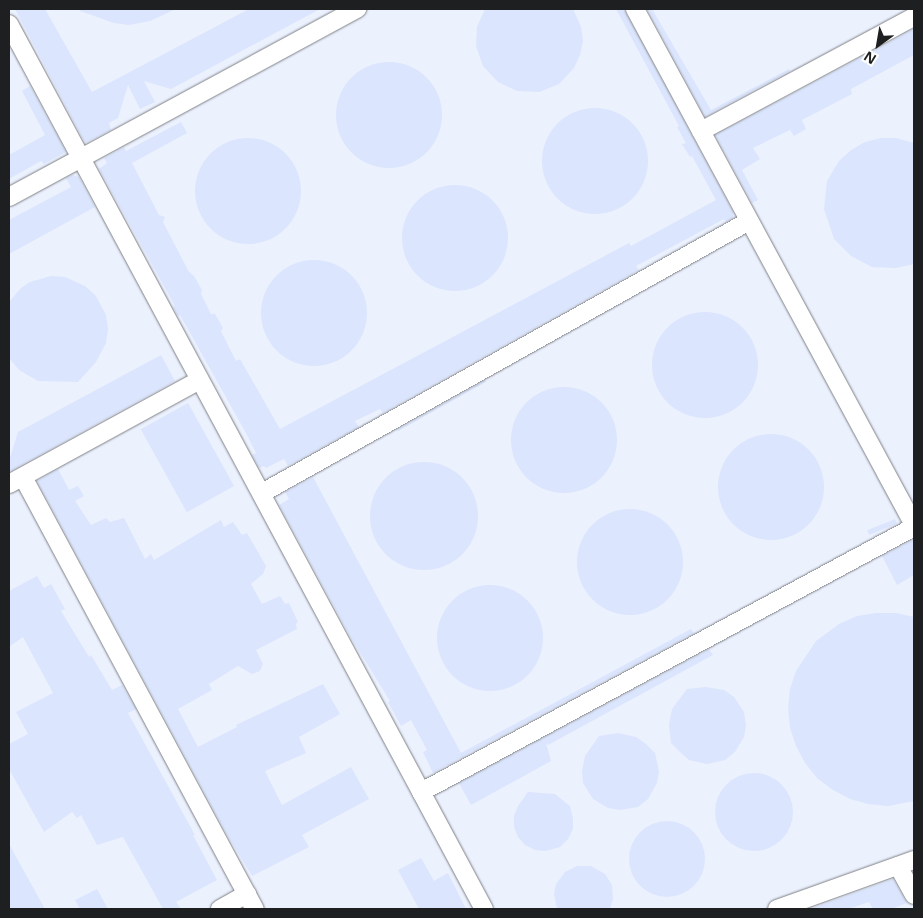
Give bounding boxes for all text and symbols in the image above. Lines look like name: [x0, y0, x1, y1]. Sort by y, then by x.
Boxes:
north arrow: [853, 20, 903, 70]
text: N: [860, 47, 880, 69]

